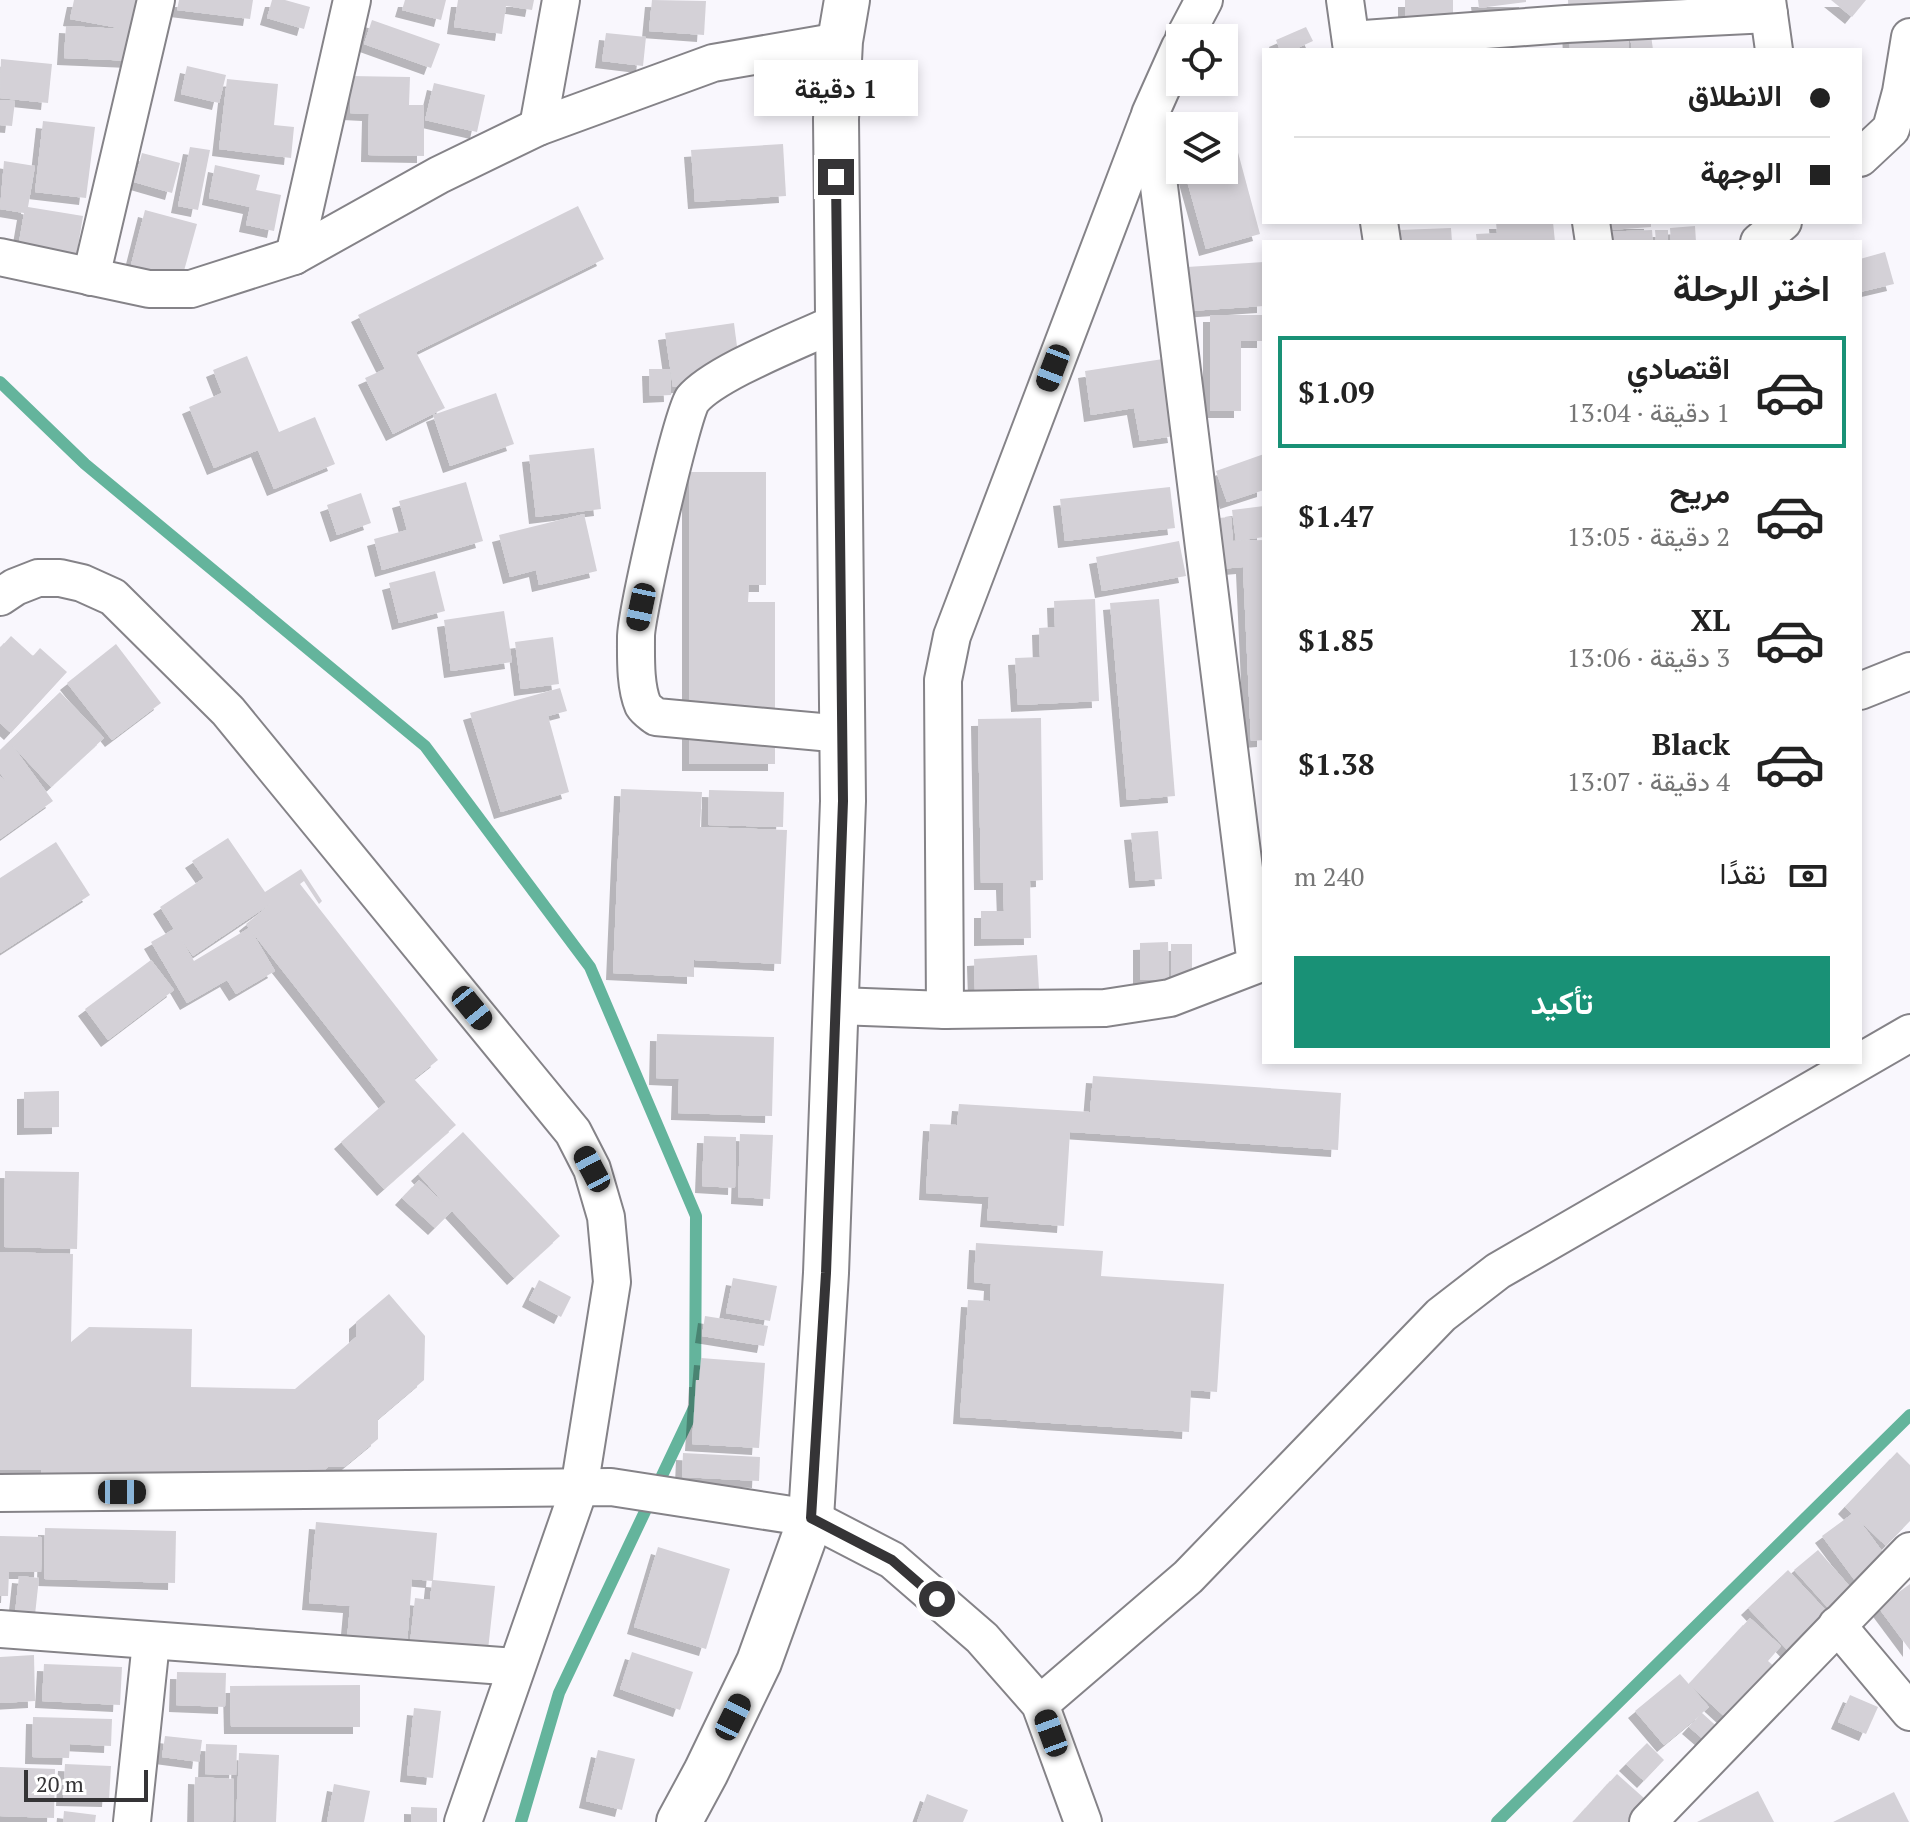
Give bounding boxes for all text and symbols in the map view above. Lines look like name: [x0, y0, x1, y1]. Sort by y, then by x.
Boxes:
map controls: [1166, 24, 1238, 184]
button: locate: [1166, 24, 1238, 96]
callout: 1 دقيقة: [754, 61, 918, 117]
text: 1 دقيقة: [795, 71, 877, 105]
text: الانطلاق: [1688, 75, 1782, 115]
button: layers: [1166, 112, 1238, 184]
text: الوجهة: [1700, 152, 1782, 192]
route end: [818, 159, 854, 195]
text: اختر الرحلة: [1673, 264, 1830, 311]
car: [1033, 341, 1073, 395]
text: اقتصادي: [1627, 348, 1730, 388]
icon: car: [1754, 356, 1826, 428]
text: $1.09: [1298, 372, 1375, 412]
text: 1 دقيقة · 13:04: [1567, 395, 1730, 429]
text: مريح: [1670, 472, 1730, 512]
icon: car: [1754, 480, 1826, 552]
text: $1.47: [1298, 496, 1375, 536]
text: 2 دقيقة · 13:05: [1567, 519, 1730, 553]
car: [624, 581, 658, 633]
text: XL: [1691, 600, 1730, 640]
icon: car: [1754, 604, 1826, 676]
text: $1.85: [1298, 620, 1375, 660]
text: 3 دقيقة · 13:06: [1567, 640, 1730, 674]
text: Black: [1652, 724, 1730, 764]
icon: car: [1754, 728, 1826, 800]
text: $1.38: [1298, 744, 1375, 784]
text: 4 دقيقة · 13:07: [1567, 764, 1730, 798]
text: نقدًا: [1720, 853, 1766, 893]
icon: cash: [1786, 854, 1830, 898]
text: 240 m: [1294, 859, 1364, 893]
button: تأكيد: [1294, 956, 1830, 1048]
car: [448, 982, 496, 1034]
car: [570, 1142, 614, 1196]
car: [98, 1480, 146, 1504]
route start: [919, 1581, 955, 1617]
car: [712, 1690, 754, 1744]
car: [1032, 1706, 1070, 1760]
scale bar: [24, 1766, 148, 1802]
text: 20 m: [36, 1769, 84, 1798]

